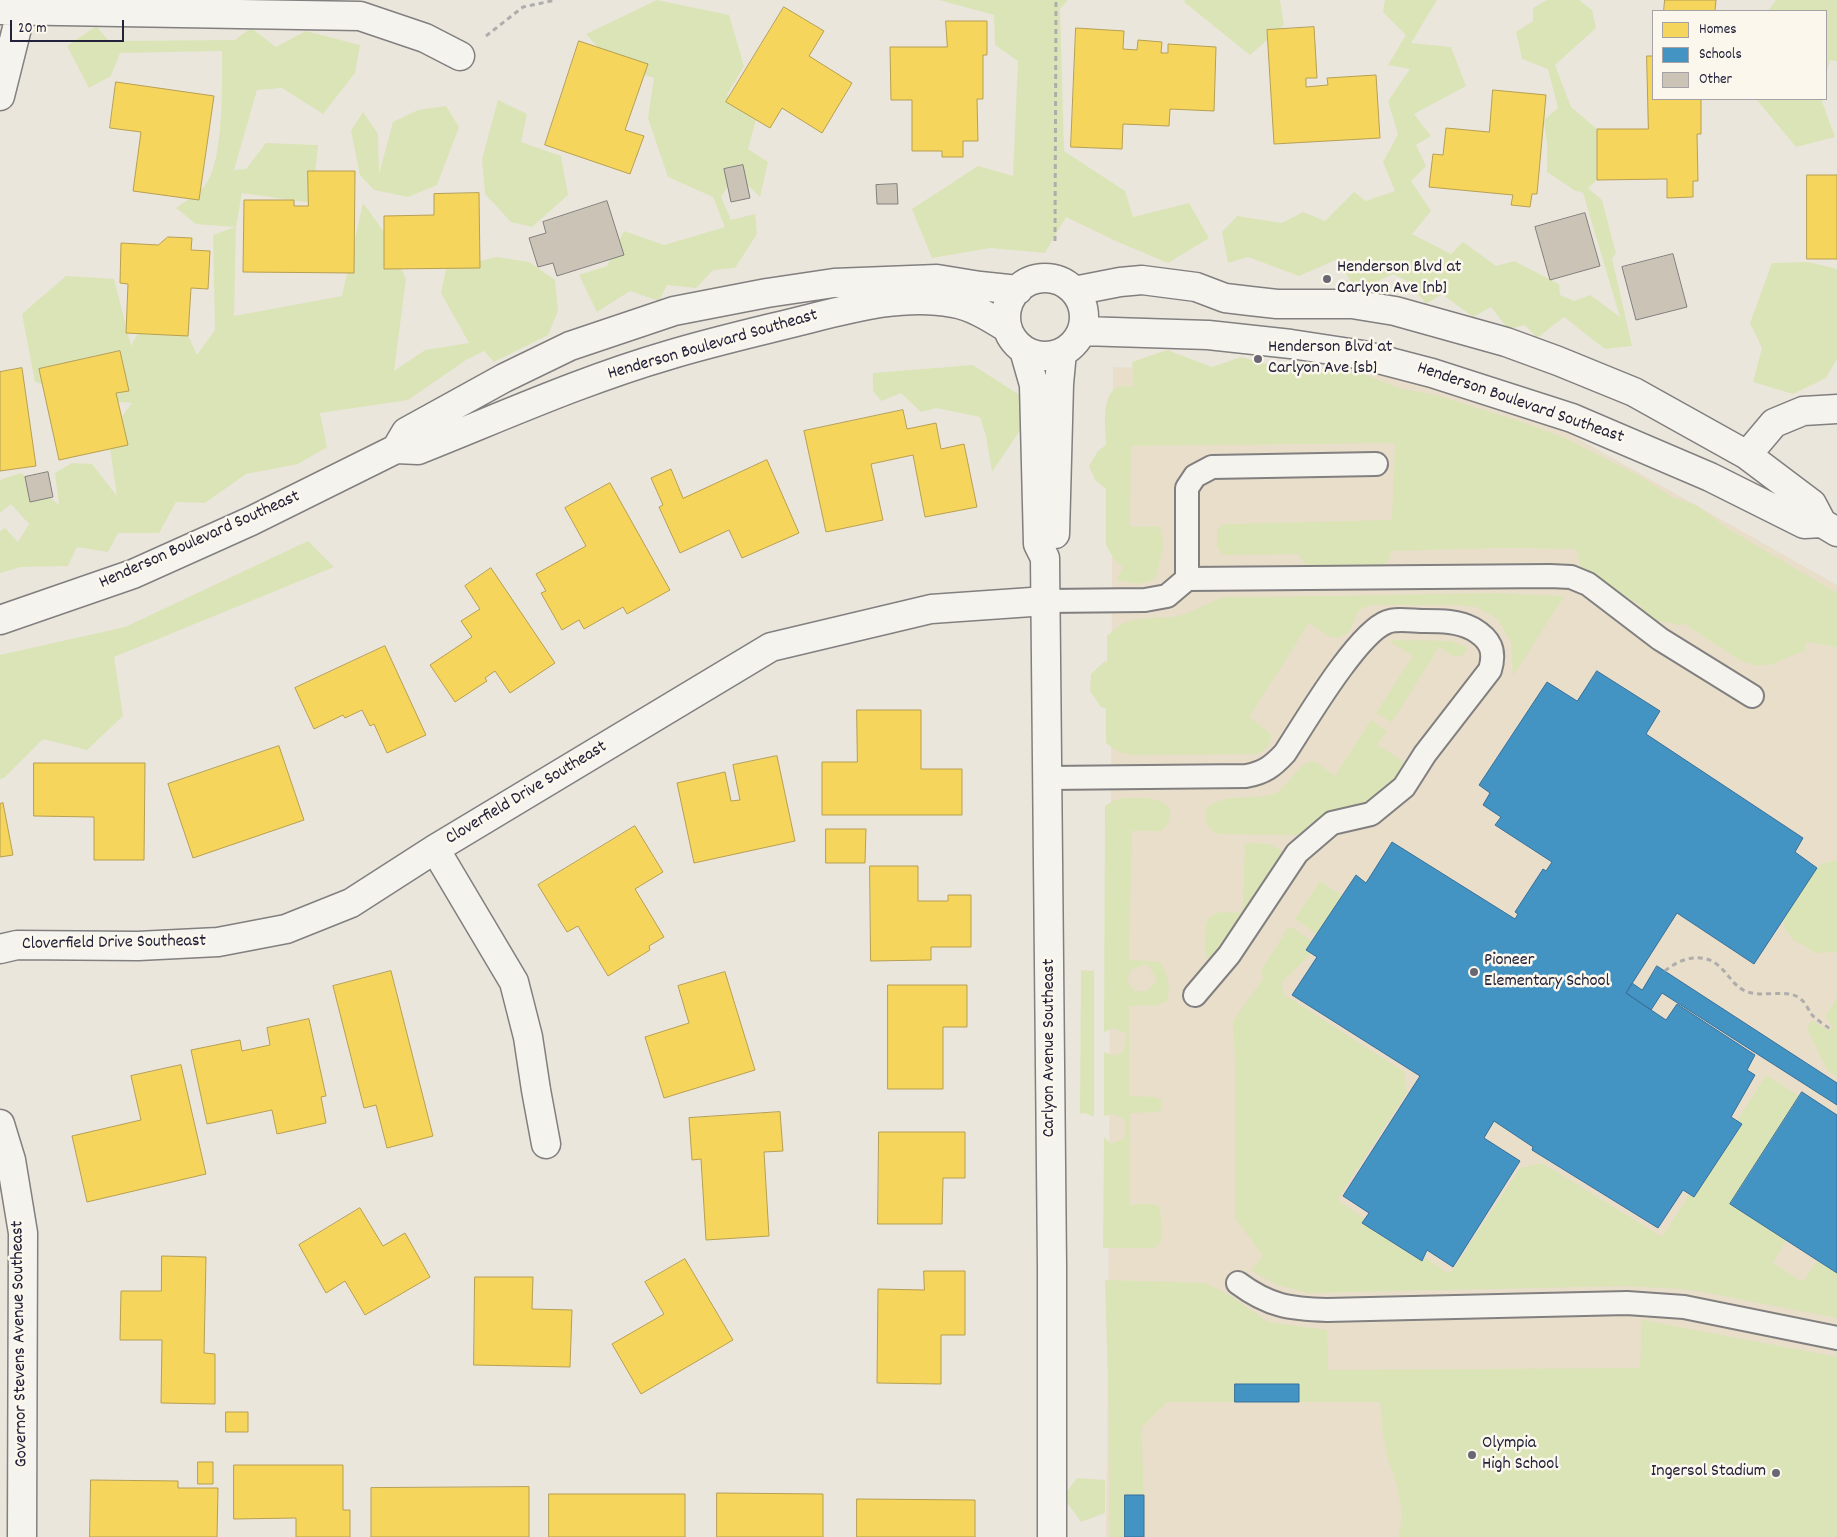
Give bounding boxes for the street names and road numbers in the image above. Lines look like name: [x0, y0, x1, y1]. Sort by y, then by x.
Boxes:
street label: Henderson Boulevard Southeast: [606, 306, 820, 386]
street label: Henderson Boulevard Southeast: [1414, 358, 1626, 450]
street label: Henderson Boulevard Southeast: [96, 487, 304, 595]
street label: Cloverfield Drive Southeast: [442, 737, 612, 851]
street label: Cloverfield Drive Southeast: [22, 932, 206, 956]
street label: Carlyon Avenue Southeast: [1040, 959, 1062, 1137]
street label: Governor Stevens Avenue Southeast: [8, 1220, 34, 1468]

